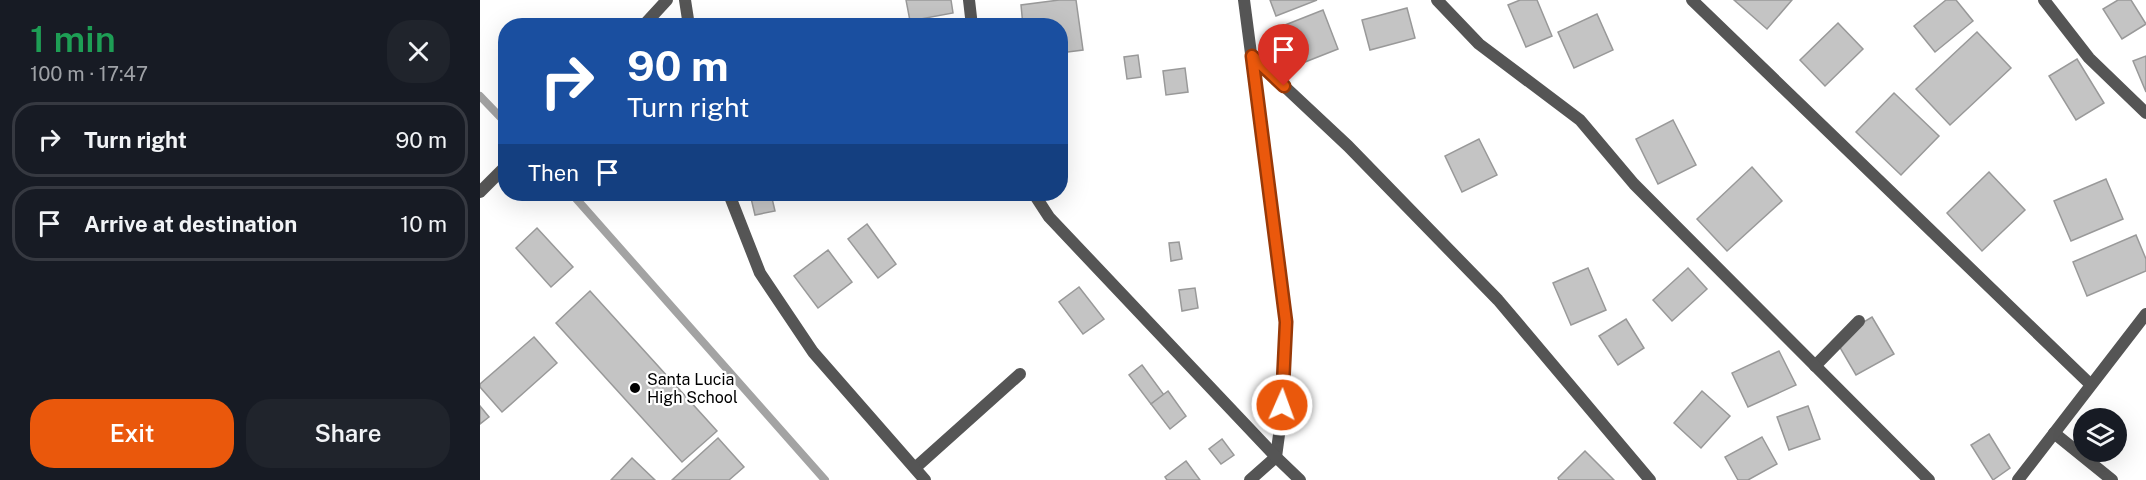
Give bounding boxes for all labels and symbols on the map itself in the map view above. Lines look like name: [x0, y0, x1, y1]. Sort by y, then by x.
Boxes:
pin: [1258, 24, 1309, 86]
place label: Santa Lucia High School: [647, 370, 738, 407]
position arrow: [1250, 373, 1314, 437]
marker: Santa Lucia High School: [628, 381, 642, 395]

